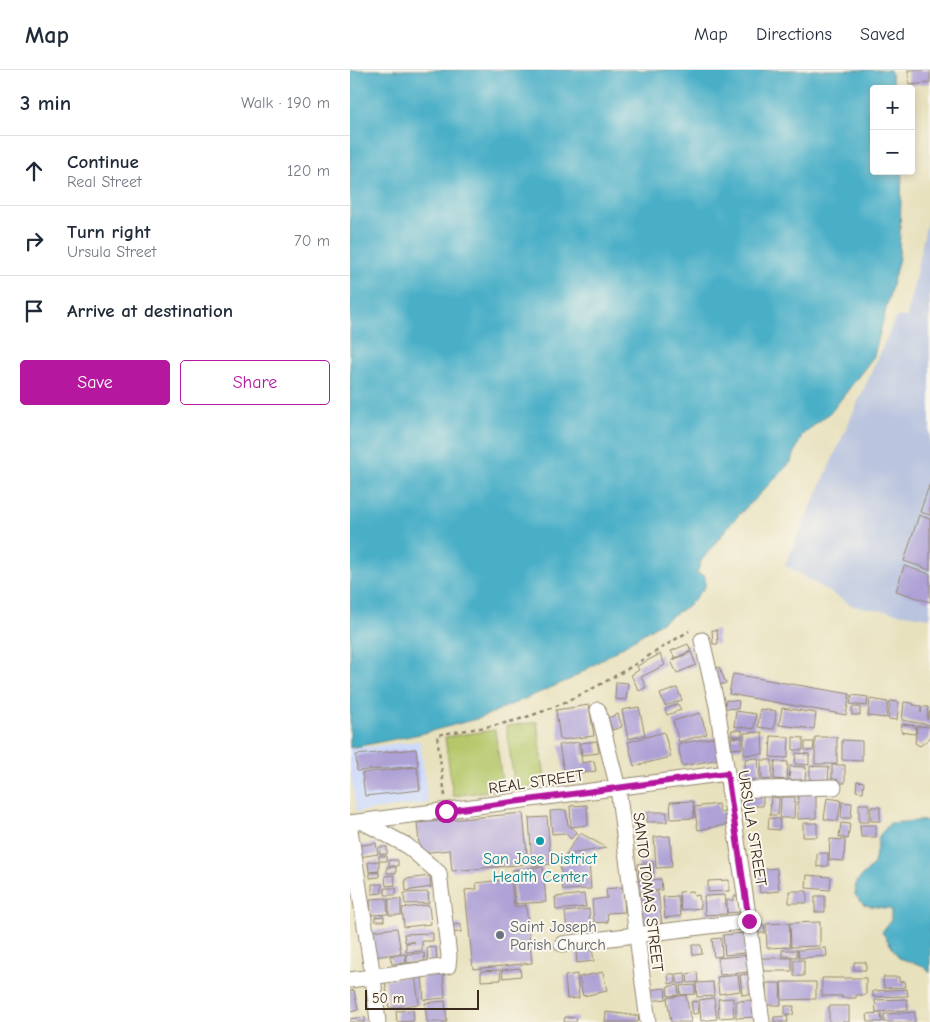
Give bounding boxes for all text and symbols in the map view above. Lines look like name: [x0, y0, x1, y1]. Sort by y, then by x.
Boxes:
text: Map: [25, 21, 69, 49]
text: Map: [694, 24, 728, 45]
text: Directions: [756, 24, 832, 45]
text: Saved: [860, 24, 905, 45]
map controls: [870, 85, 915, 175]
button: +: [870, 85, 915, 130]
text: 3 min: [20, 91, 71, 115]
text: Walk · 190 m: [241, 94, 330, 112]
button: −: [870, 130, 915, 175]
text: Continue: [67, 151, 139, 173]
icon: ahead: [20, 157, 48, 185]
text: 120 m: [287, 162, 330, 180]
text: Real Street: [67, 173, 142, 191]
text: Turn right: [67, 221, 151, 243]
icon: right: [20, 227, 48, 255]
text: 70 m: [294, 232, 330, 250]
text: Ursula Street: [67, 243, 156, 261]
icon: arrive: [20, 297, 48, 325]
text: Arrive at destination: [67, 300, 233, 322]
button: Save: [20, 360, 170, 405]
button: Share: [180, 360, 330, 405]
street label: REAL STREET: [487, 766, 586, 798]
street label: URSULA STREET: [734, 769, 770, 888]
route start: [435, 800, 458, 823]
street label: SANTO TOMAS STREET: [629, 811, 667, 974]
marker: San Jose District Health Center: [534, 835, 546, 847]
place label: San Jose District Health Center: [483, 850, 597, 886]
route end: [738, 910, 761, 933]
place label: Saint Joseph Parish Church: [510, 918, 606, 954]
marker: Saint Joseph Parish Church: [494, 929, 506, 941]
scale bar: [365, 987, 479, 1010]
text: 50 m: [372, 990, 404, 1007]

